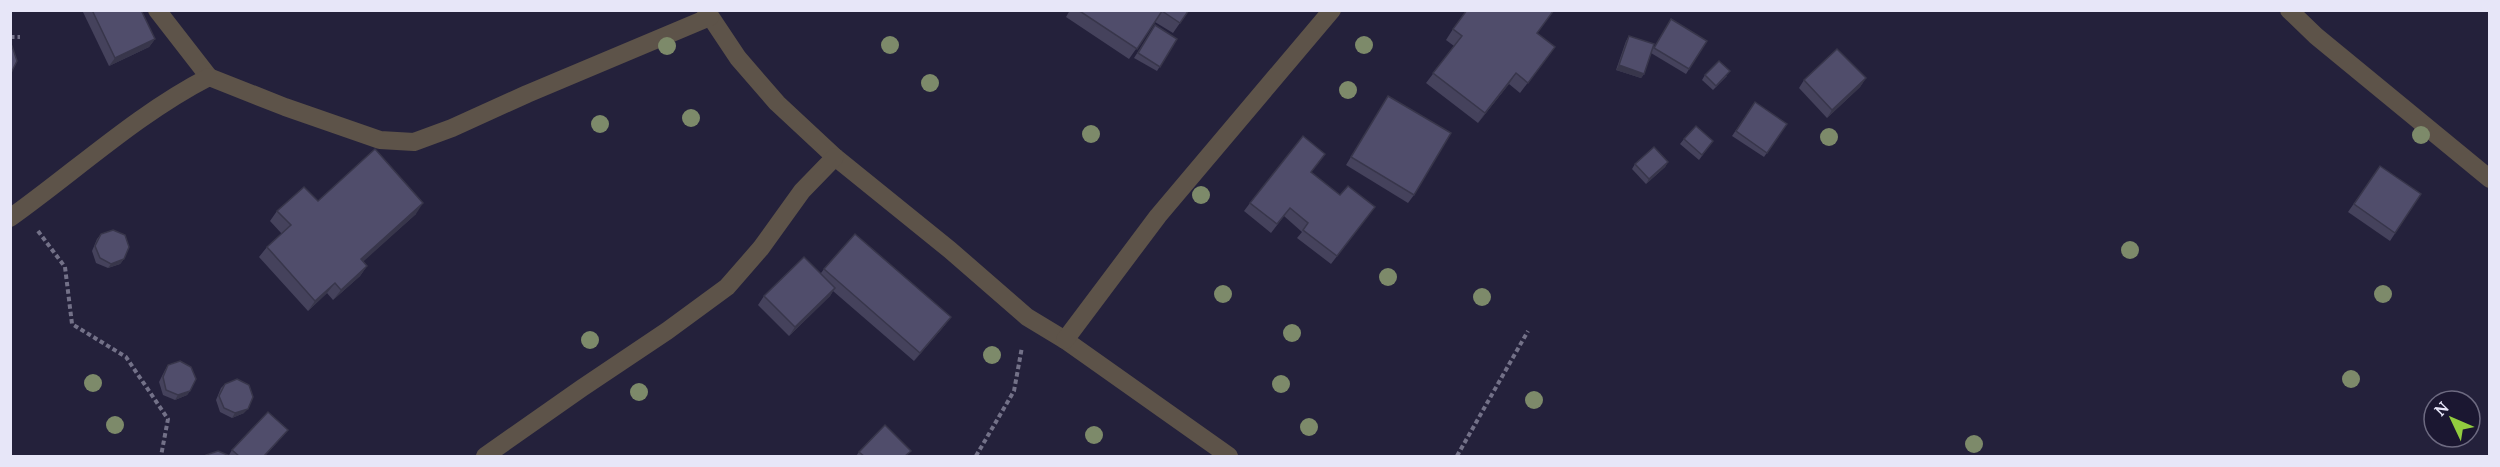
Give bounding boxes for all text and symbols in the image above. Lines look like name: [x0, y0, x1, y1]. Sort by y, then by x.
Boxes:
north arrow: [2422, 389, 2482, 449]
text: N: [2430, 397, 2453, 420]

